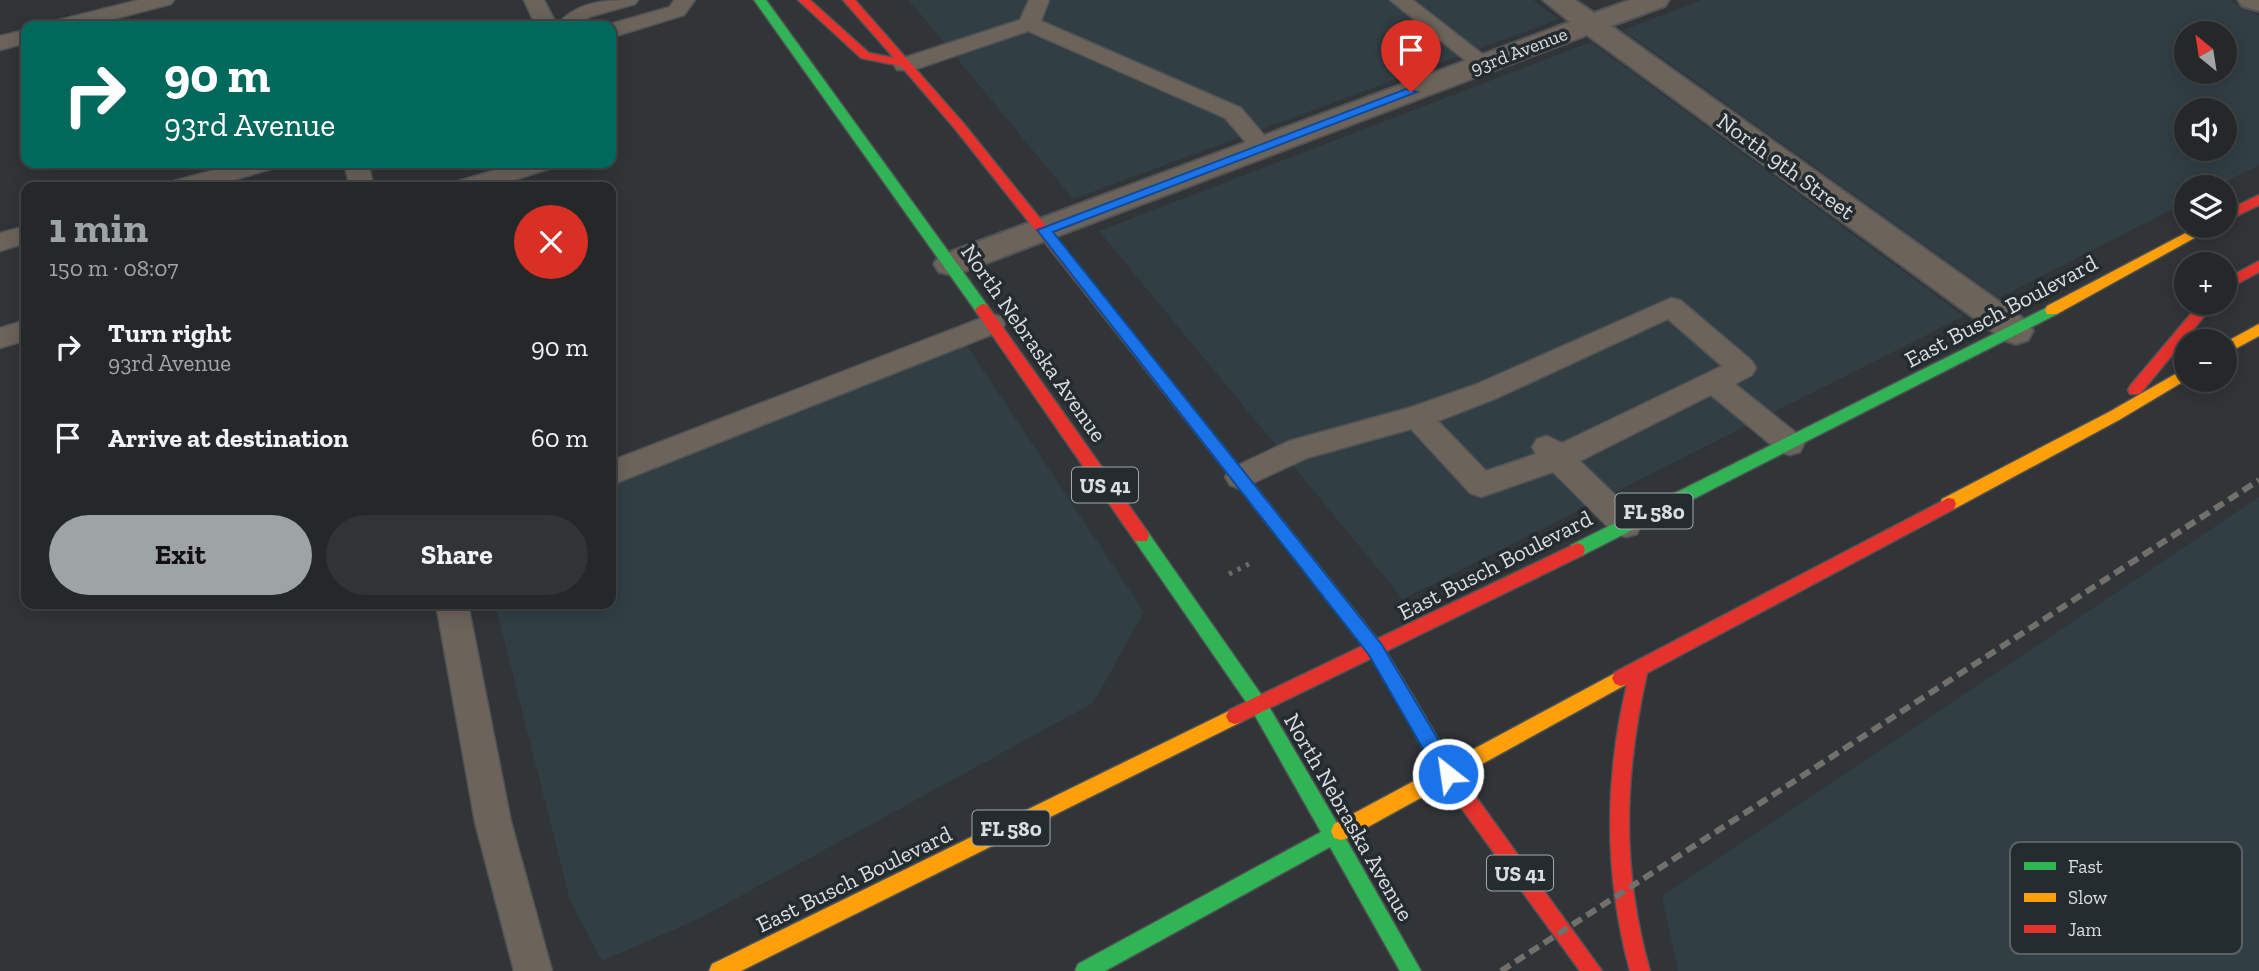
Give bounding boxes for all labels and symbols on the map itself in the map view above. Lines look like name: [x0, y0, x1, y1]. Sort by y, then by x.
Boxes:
pin: [1381, 20, 1441, 92]
north arrow: [2174, 21, 2236, 84]
street label: 93rd Avenue: [1467, 22, 1571, 80]
street label: North 9th Street: [1712, 107, 1861, 226]
street label: North Nebraska Avenue: [955, 239, 1113, 447]
street label: East Busch Boulevard: [1900, 248, 2102, 374]
road number: US 41: [1072, 468, 1138, 503]
road number: FL 580: [1616, 494, 1692, 528]
street label: East Busch Boulevard: [1393, 504, 1597, 626]
street label: North Nebraska Avenue: [1278, 708, 1420, 926]
position arrow: [1411, 737, 1485, 811]
road number: FL 580: [972, 810, 1050, 846]
street label: East Busch Boulevard: [752, 819, 957, 938]
legend: [2010, 842, 2242, 954]
text: Fast: [2068, 855, 2103, 878]
road number: US 41: [1487, 856, 1553, 890]
text: Slow: [2068, 886, 2108, 909]
text: Jam: [2068, 918, 2102, 941]

